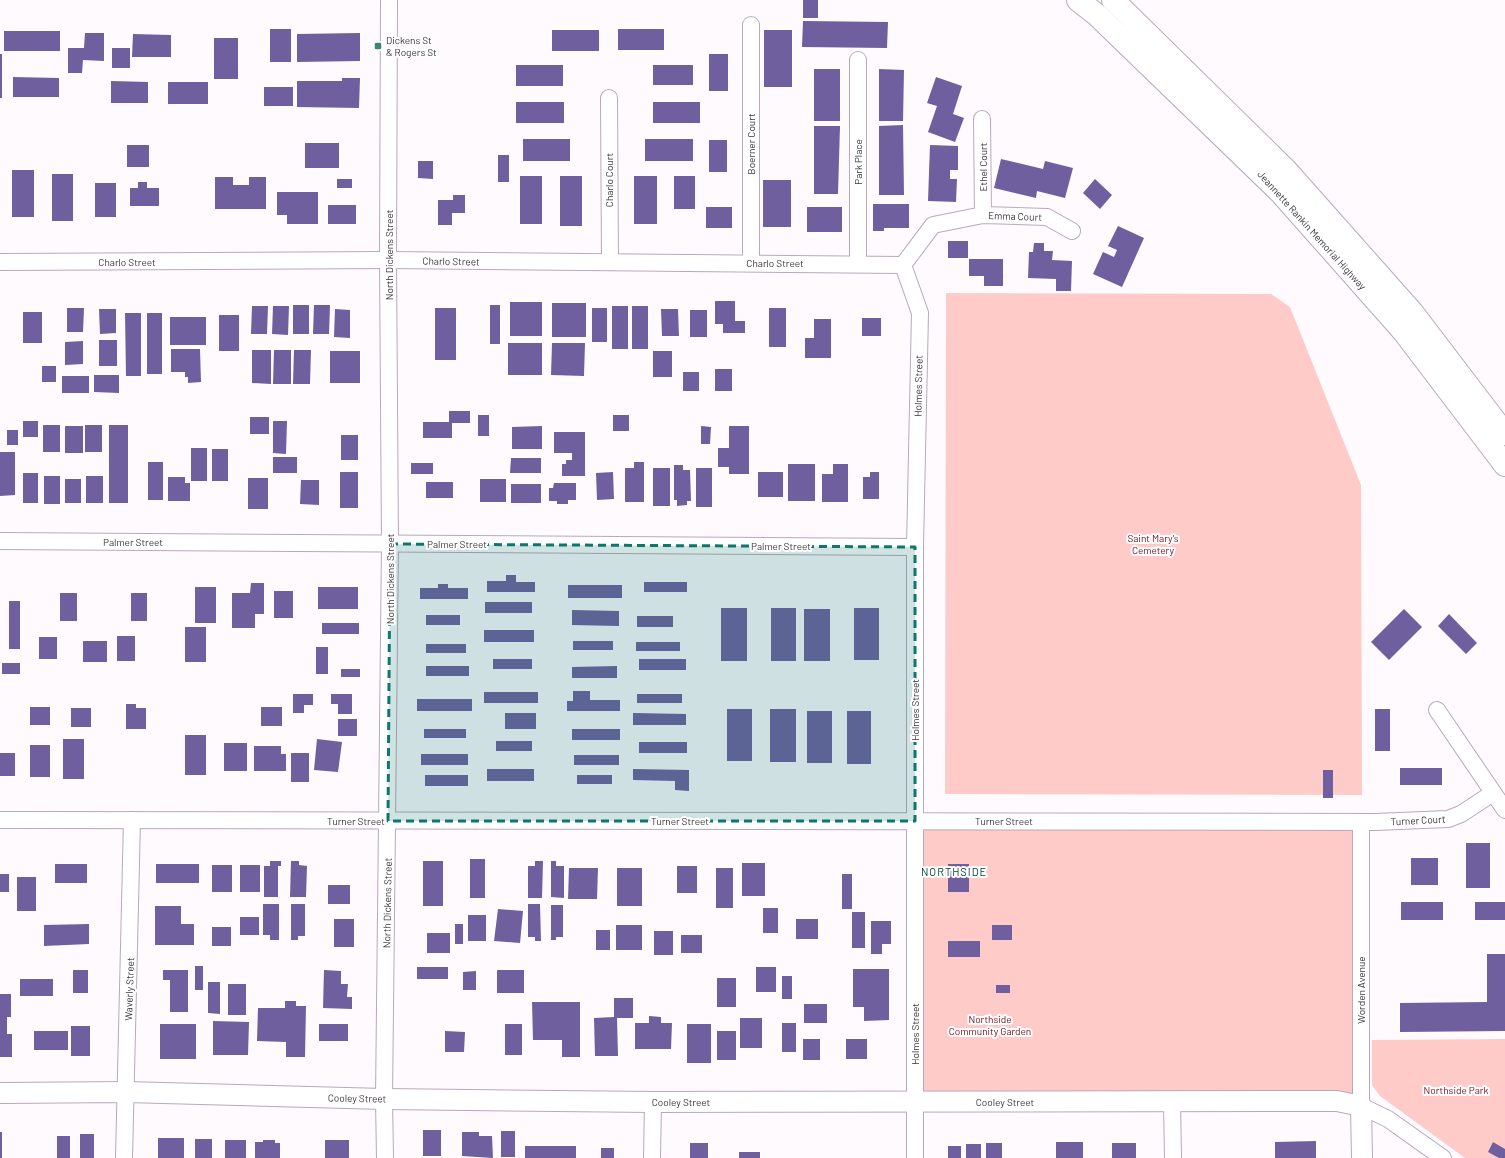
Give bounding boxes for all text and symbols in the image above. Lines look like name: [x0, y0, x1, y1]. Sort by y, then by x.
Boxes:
place label: Dickens St & Rogers St: [386, 34, 437, 58]
marker: Dickens St & Rogers St: [373, 41, 383, 51]
street label: Boerner Court: [745, 113, 757, 175]
street label: Park Place: [852, 139, 864, 185]
street label: Ethel Court: [977, 142, 989, 191]
street label: Charlo Court: [603, 153, 615, 207]
street label: Jeannette Rankin Memorial Highway: [1255, 168, 1369, 292]
street label: North Dickens Street: [383, 209, 395, 300]
street label: Emma Court: [988, 209, 1043, 223]
street label: Charlo Street: [422, 255, 480, 268]
street label: Charlo Street: [98, 256, 156, 268]
street label: Charlo Street: [746, 257, 804, 269]
street label: Holmes Street: [911, 355, 925, 417]
park label: Saint Mary's Cemetery: [1127, 532, 1179, 556]
street label: North Dickens Street: [384, 533, 396, 624]
street label: Palmer Street: [103, 536, 163, 548]
street label: Palmer Street: [427, 538, 487, 550]
street label: Palmer Street: [751, 540, 811, 552]
street label: Holmes Street: [909, 679, 921, 741]
street label: Turner Court: [1390, 813, 1446, 827]
street label: Turner Street: [327, 815, 385, 827]
street label: Turner Street: [651, 815, 709, 827]
street label: Turner Street: [975, 815, 1033, 827]
street label: North Dickens Street: [380, 857, 394, 948]
district label: NORTHSIDE: [921, 865, 987, 878]
street label: Worden Avenue: [1355, 956, 1367, 1024]
street label: Waverly Street: [122, 957, 136, 1021]
street label: Holmes Street: [909, 1003, 921, 1065]
park label: Northside Community Garden: [949, 1013, 1031, 1037]
park label: Northside Park: [1424, 1084, 1488, 1096]
street label: Cooley Street: [328, 1091, 387, 1105]
street label: Cooley Street: [652, 1096, 711, 1108]
street label: Cooley Street: [976, 1096, 1035, 1108]

